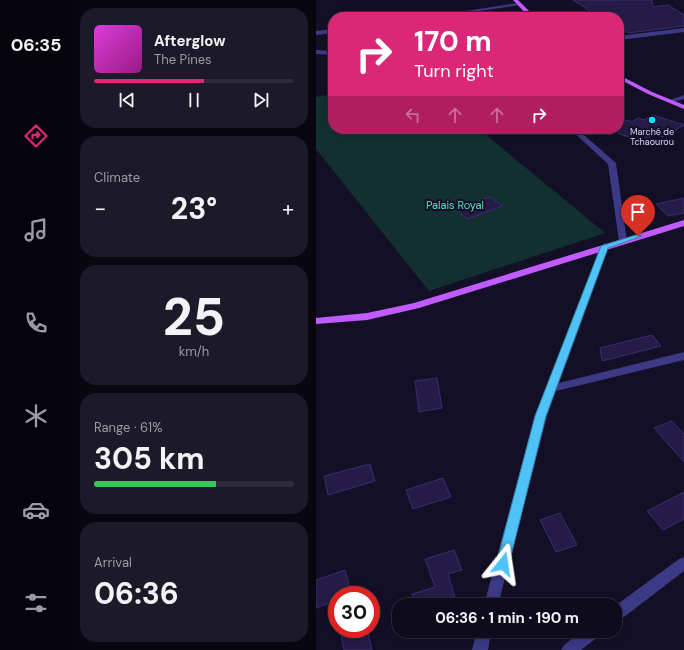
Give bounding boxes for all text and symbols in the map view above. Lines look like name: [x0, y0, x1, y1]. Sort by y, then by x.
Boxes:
text: 170 m: [414, 23, 492, 60]
icon: right: [348, 28, 400, 80]
text: Afterglow: [154, 31, 226, 51]
text: 06:35: [11, 33, 61, 57]
text: The Pines: [154, 51, 212, 68]
text: Turn right: [414, 59, 494, 83]
icon: previous: [116, 89, 138, 111]
icon: pause: [183, 89, 205, 111]
icon: next: [250, 89, 272, 111]
icon: left: [402, 104, 424, 126]
icon: ahead: [444, 104, 466, 126]
icon: ahead: [486, 104, 508, 126]
icon: right: [528, 104, 550, 126]
marker: Marché de Tchaourou: [647, 115, 657, 125]
icon: directions: [22, 122, 50, 150]
place label: Marché de Tchaourou: [630, 126, 674, 148]
text: Climate: [94, 169, 140, 186]
text: 23°: [171, 189, 217, 228]
text: −: [94, 194, 106, 223]
text: +: [282, 194, 294, 223]
pin: [621, 195, 655, 236]
park label: Palais Royal: [426, 198, 484, 212]
icon: arrive: [627, 201, 649, 223]
icon: music: [22, 216, 50, 244]
text: 25: [163, 283, 225, 351]
icon: phone: [22, 309, 50, 337]
text: km/h: [179, 343, 209, 360]
icon: climate: [22, 402, 50, 430]
text: Range · 61%: [94, 419, 162, 436]
text: 305 km: [94, 439, 205, 478]
icon: car: [22, 496, 50, 524]
position arrow: [482, 543, 524, 585]
text: Arrival: [94, 554, 132, 571]
text: 06:36: [94, 574, 179, 613]
speed limit sign: 30: [328, 586, 380, 638]
icon: filters: [22, 589, 50, 617]
text: 06:36 · 1 min · 190 m: [435, 608, 579, 628]

